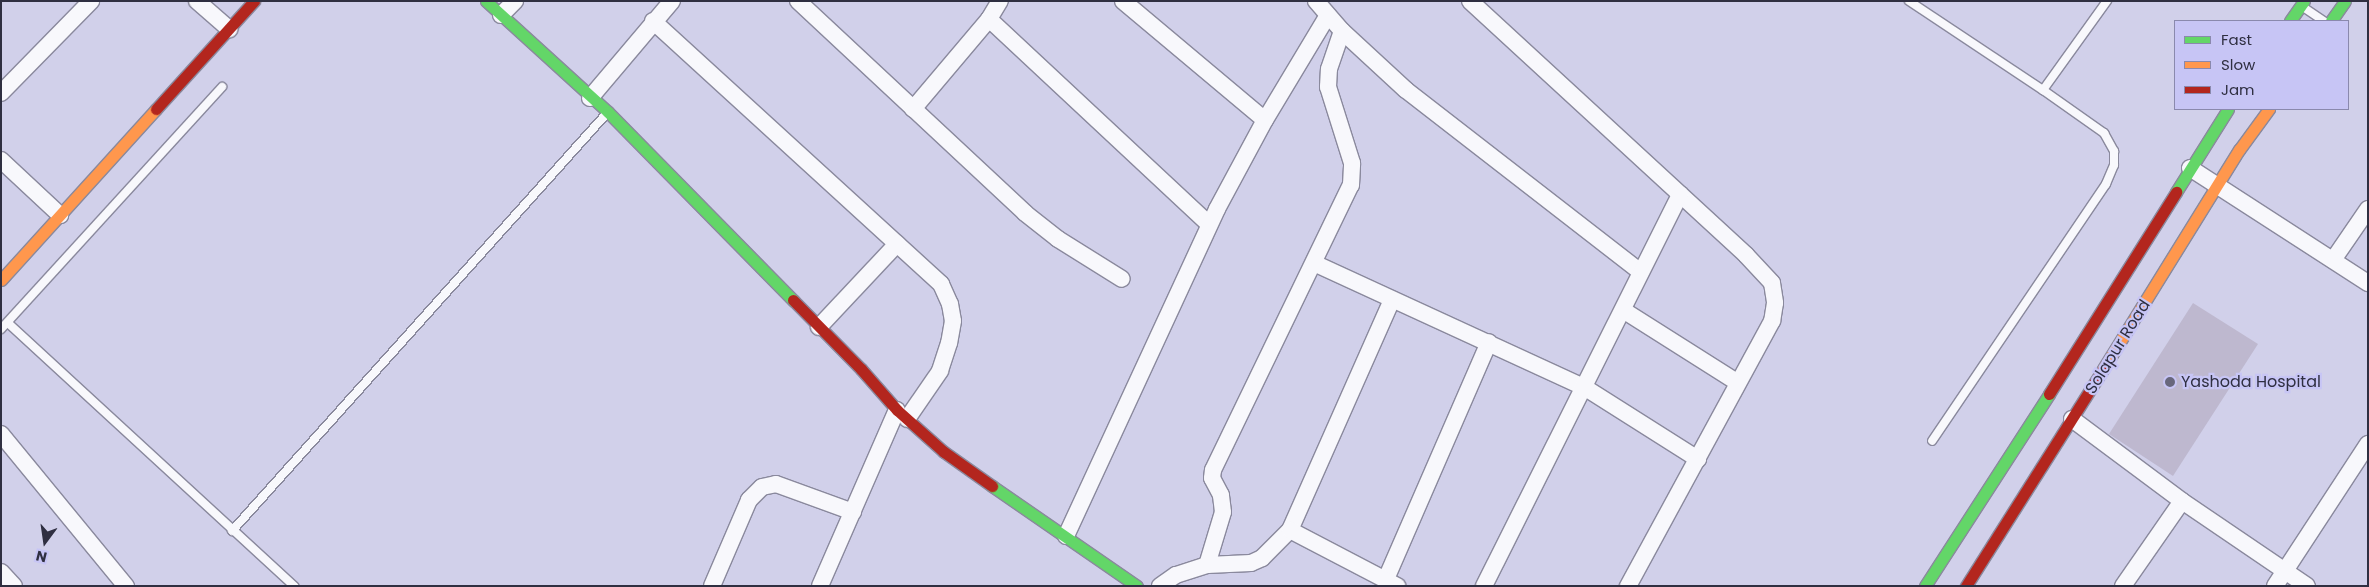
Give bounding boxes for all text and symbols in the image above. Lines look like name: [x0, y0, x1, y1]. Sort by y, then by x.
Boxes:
legend: [2174, 20, 2349, 110]
text: Fast: [2221, 29, 2252, 50]
text: Slow: [2221, 54, 2255, 75]
text: Jam: [2221, 79, 2255, 100]
street label: Solapur Road: [2081, 296, 2155, 398]
place label: Yashoda Hospital: [2181, 372, 2321, 392]
marker: Yashoda Hospital: [2163, 375, 2177, 389]
north arrow: [20, 517, 70, 567]
text: N: [34, 546, 49, 568]

